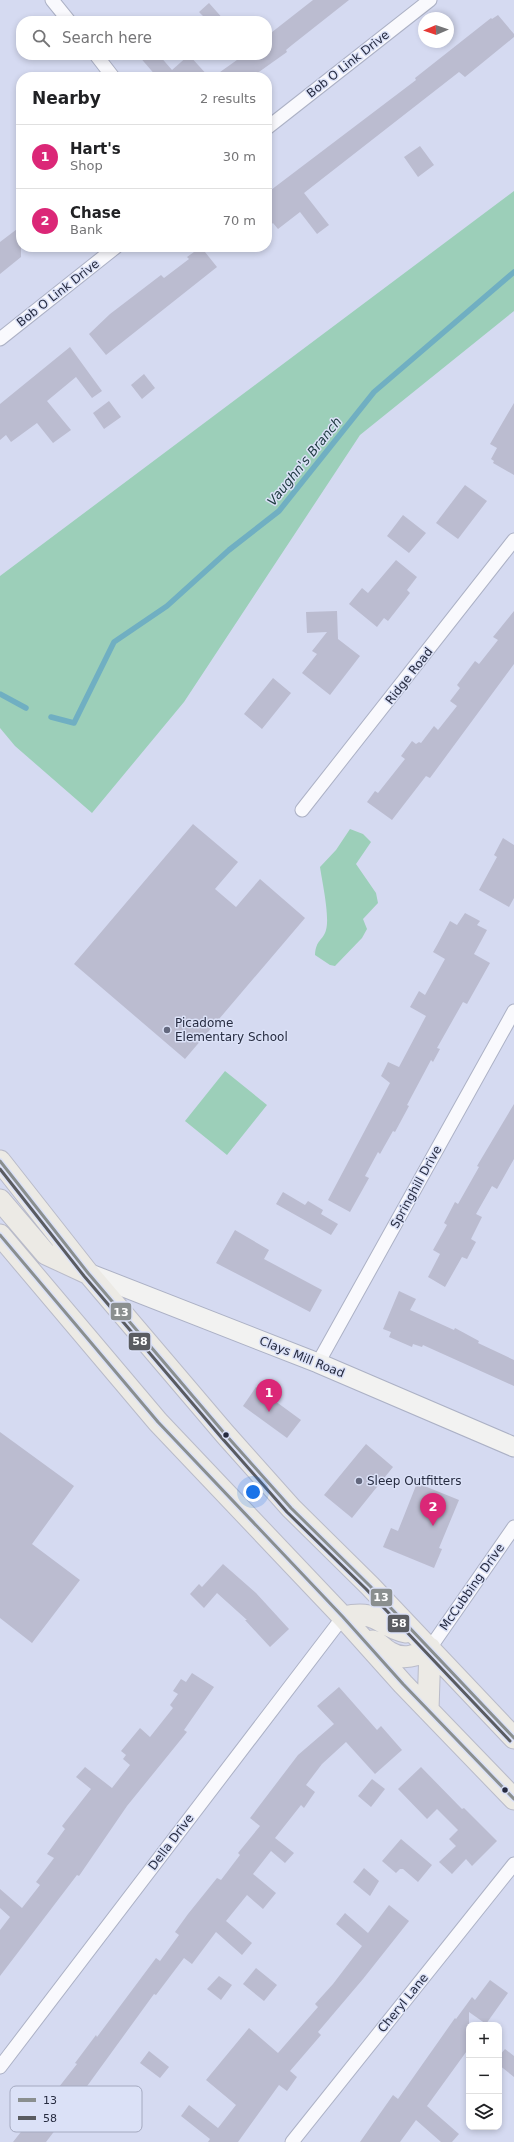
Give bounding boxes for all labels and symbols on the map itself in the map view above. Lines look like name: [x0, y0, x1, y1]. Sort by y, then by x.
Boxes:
north arrow: [418, 12, 454, 48]
street label: Bob O Link Drive: [304, 27, 392, 101]
street label: Bob O Link Drive: [14, 256, 102, 330]
water label: Vaughn's Branch: [264, 414, 345, 509]
street label: Ridge Road: [382, 645, 436, 707]
place label: Picadome Elementary School: [175, 1016, 288, 1044]
marker: Picadome Elementary School: [162, 1025, 172, 1035]
street label: Springhill Drive: [388, 1143, 444, 1231]
line badge: 13: [110, 1302, 132, 1321]
text: 13: [113, 1306, 129, 1319]
line badge: 58: [128, 1332, 151, 1351]
street label: Clays Mill Road: [257, 1334, 347, 1380]
text: 58: [132, 1335, 148, 1348]
pin: 1: [256, 1379, 282, 1412]
unlabelled marker: [221, 1430, 231, 1440]
place label: Sleep Outfitters: [367, 1474, 461, 1488]
marker: Sleep Outfitters: [354, 1476, 364, 1486]
your location: [243, 1482, 263, 1502]
pin: 2: [420, 1493, 446, 1526]
street label: McCubbing Drive: [437, 1541, 507, 1633]
line badge: 13: [370, 1588, 393, 1607]
text: 13: [373, 1591, 389, 1604]
line badge: 58: [387, 1614, 410, 1633]
text: 58: [391, 1617, 407, 1630]
unlabelled marker: [500, 1785, 510, 1795]
street label: Della Drive: [145, 1811, 197, 1873]
street label: Cheryl Lane: [375, 1971, 431, 2035]
legend: [10, 2086, 142, 2132]
text: 13: [43, 2094, 57, 2107]
text: 58: [43, 2112, 57, 2125]

